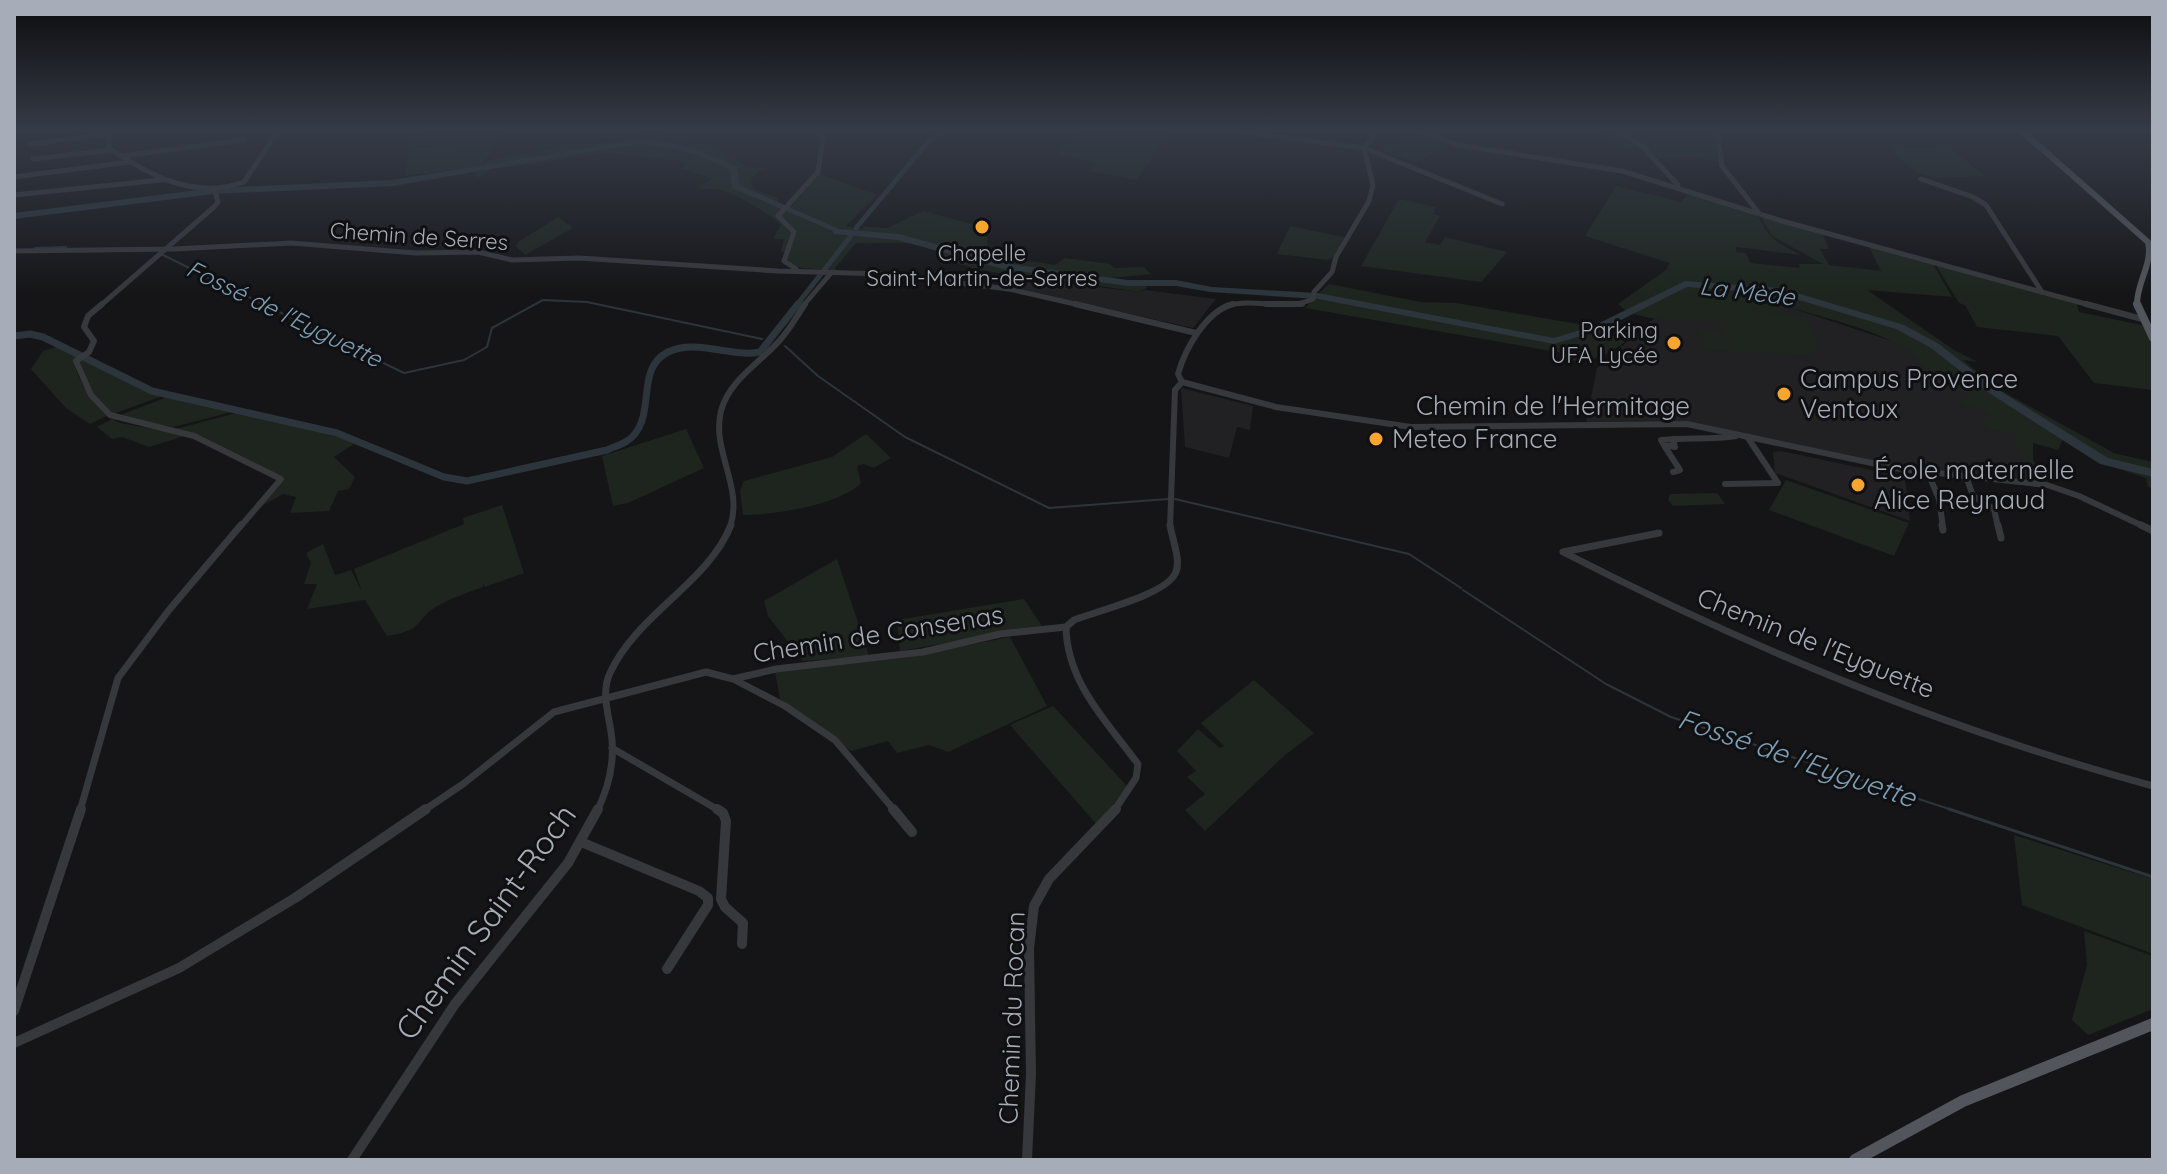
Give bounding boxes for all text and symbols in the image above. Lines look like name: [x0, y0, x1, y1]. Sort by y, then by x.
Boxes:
street label: Chemin de Serres: [329, 216, 509, 256]
marker: Chapelle Saint-Martin-de-Serres: [973, 218, 991, 236]
place label: Chapelle Saint-Martin-de-Serres: [867, 239, 1097, 292]
water label: Fossé de l'Eyguette: [182, 253, 388, 374]
water label: La Mède: [1698, 270, 1798, 312]
place label: Parking UFA Lycée: [1550, 316, 1658, 369]
marker: Parking UFA Lycée: [1665, 334, 1683, 352]
place label: Campus Provence Ventoux: [1800, 362, 2018, 425]
marker: Campus Provence Ventoux: [1775, 385, 1793, 403]
street label: Chemin de l'Hermitage: [1416, 389, 1690, 422]
place label: Meteo France: [1392, 422, 1558, 455]
marker: Meteo France: [1367, 430, 1385, 448]
place label: École maternelle Alice Reynaud: [1874, 453, 2074, 516]
marker: École maternelle Alice Reynaud: [1849, 476, 1867, 494]
street label: Chemin de l'Eyguette: [1693, 580, 1940, 705]
street label: Chemin de Consenas: [750, 597, 1005, 670]
water label: Fossé de l'Eyguette: [1674, 700, 1922, 815]
street label: Chemin Saint-Roch: [386, 796, 584, 1047]
street label: Chemin du Rocan: [991, 911, 1032, 1125]

